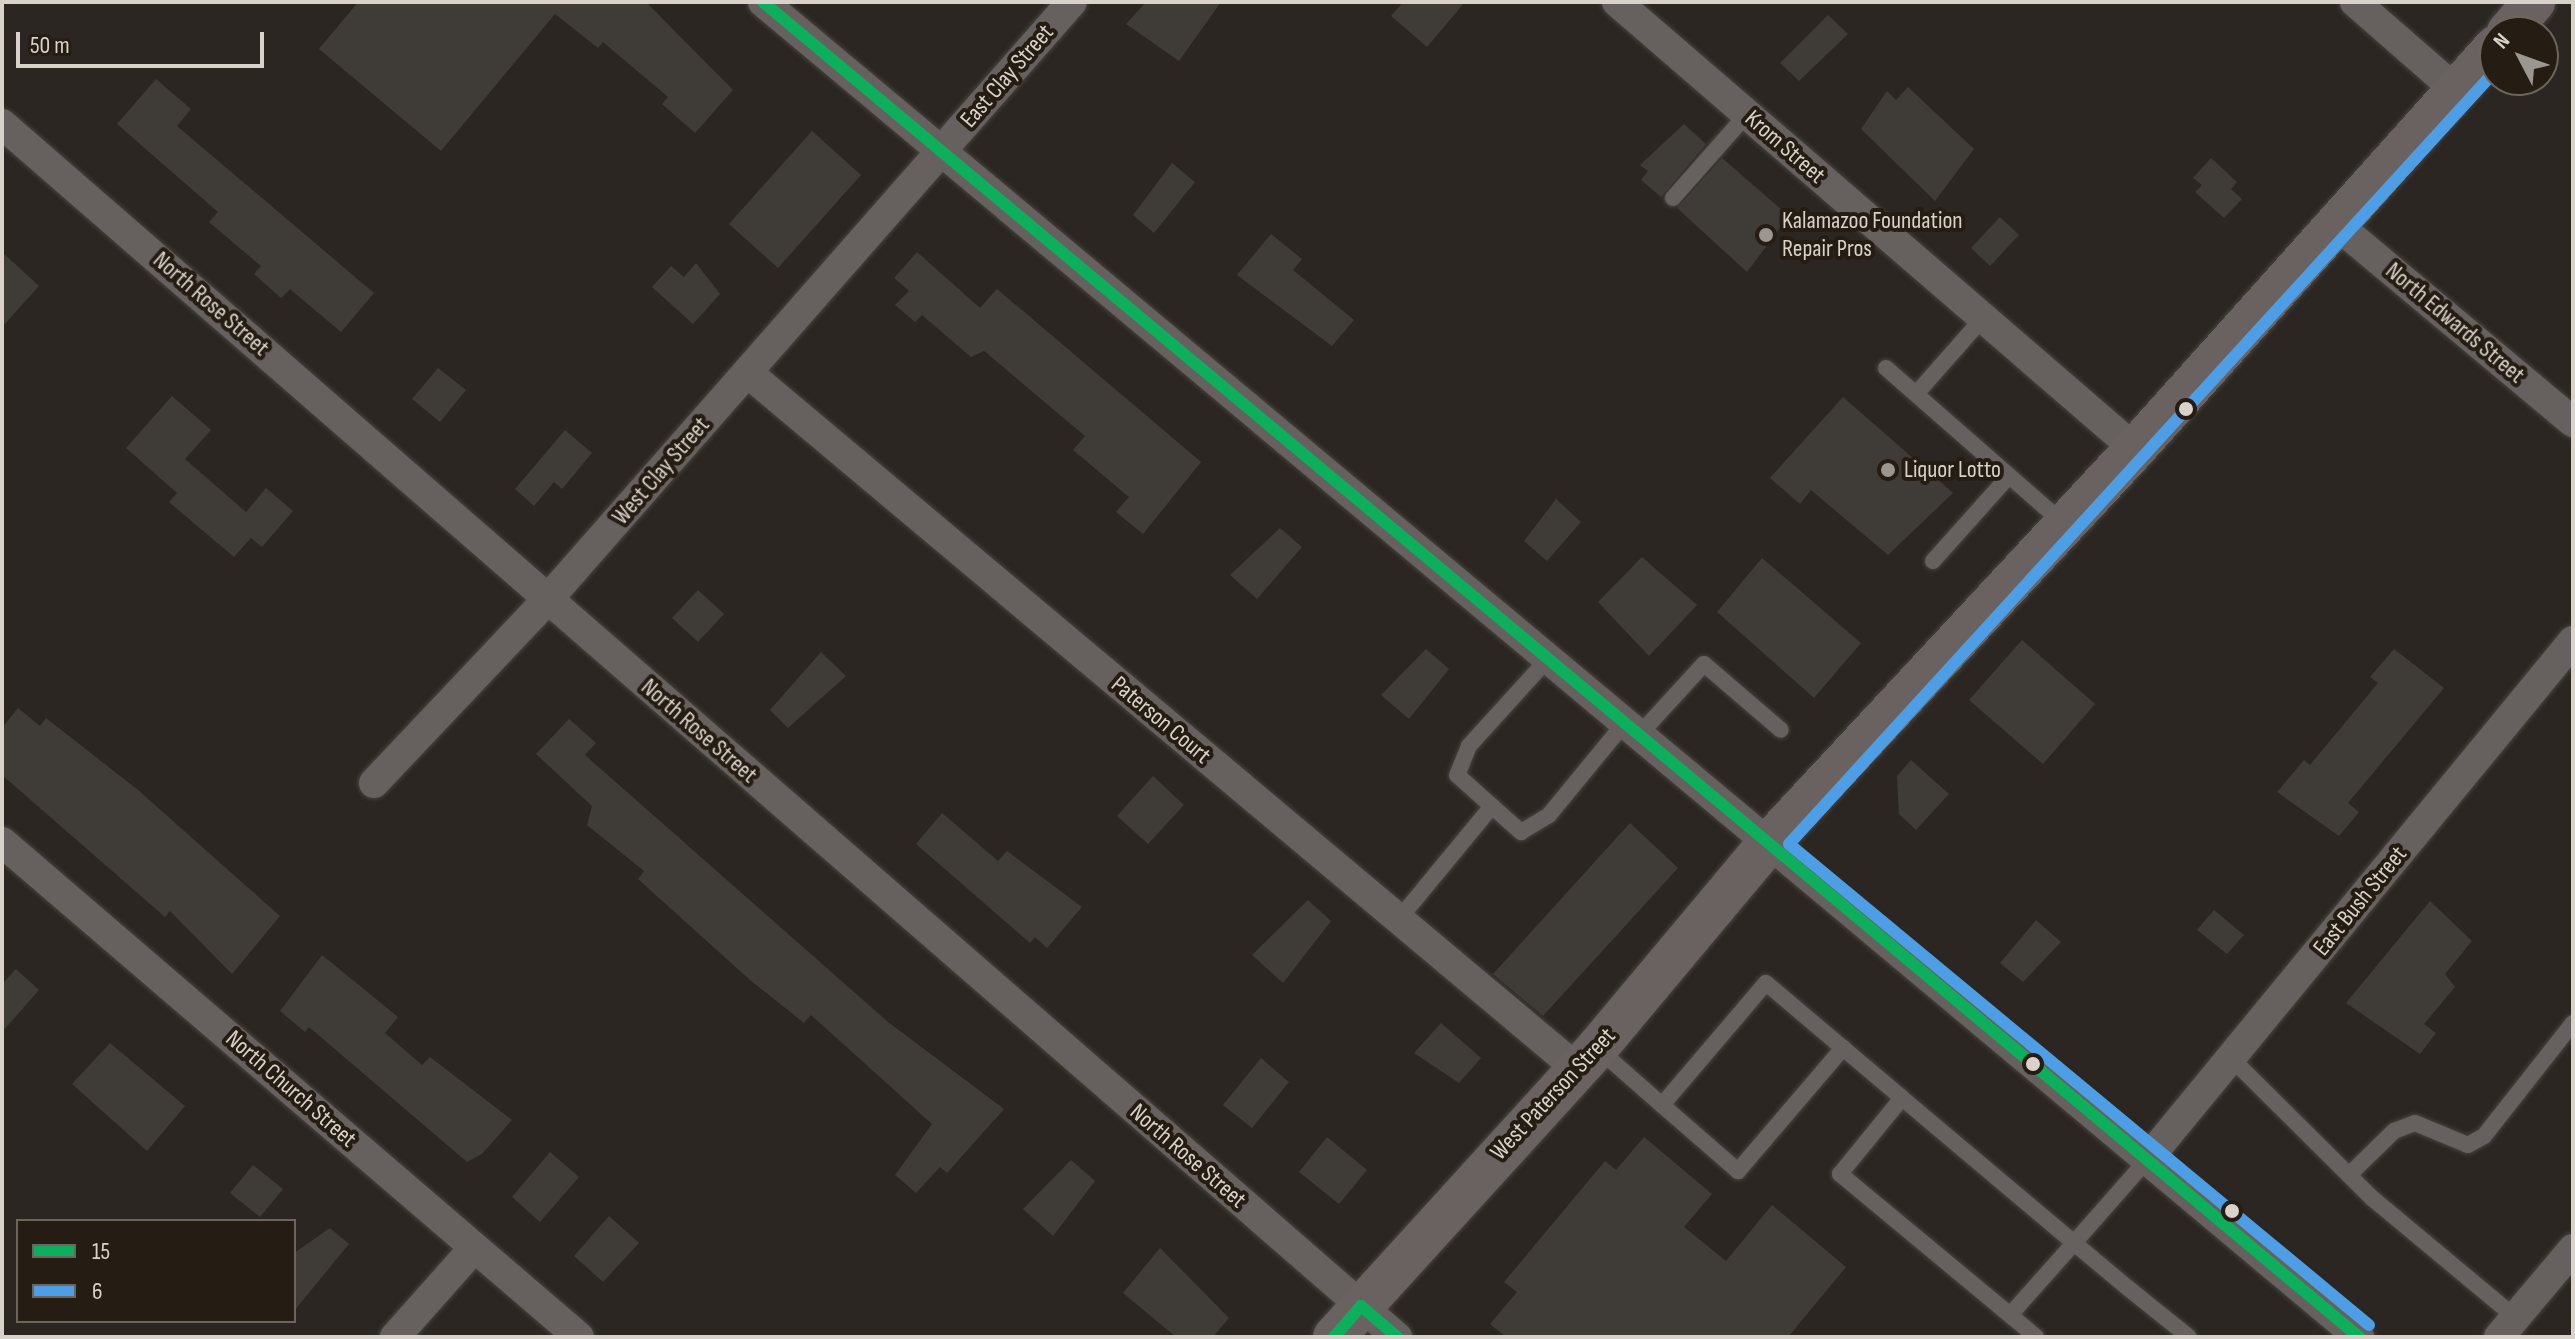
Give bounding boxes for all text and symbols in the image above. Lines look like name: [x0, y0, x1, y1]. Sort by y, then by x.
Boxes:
scale bar: [20, 16, 268, 66]
north arrow: [2479, 16, 2559, 96]
street label: East Clay Street: [954, 18, 1060, 134]
text: N: [2488, 28, 2516, 55]
text: 50 m: [30, 31, 70, 60]
street label: Krom Street: [1739, 104, 1831, 190]
place label: Kalamazoo Foundation Repair Pros: [1782, 207, 1963, 263]
marker: Kalamazoo Foundation Repair Pros: [1757, 226, 1775, 244]
street label: North Rose Street: [147, 246, 275, 362]
street label: North Edwards Street: [2380, 257, 2530, 389]
unlabelled marker: [2178, 401, 2194, 417]
street label: West Clay Street: [606, 411, 716, 531]
place label: Liquor Lotto: [1904, 456, 2001, 484]
marker: Liquor Lotto: [1879, 461, 1897, 479]
street label: Paterson Court: [1105, 670, 1217, 770]
street label: North Rose Street: [635, 673, 763, 789]
street label: East Bush Street: [2307, 840, 2413, 962]
street label: West Paterson Street: [1484, 1022, 1622, 1166]
street label: North Church Street: [220, 1024, 362, 1154]
unlabelled marker: [2025, 1056, 2041, 1072]
street label: North Rose Street: [1124, 1098, 1252, 1214]
unlabelled marker: [2224, 1203, 2240, 1219]
legend: [16, 1219, 296, 1323]
text: 15: [92, 1237, 110, 1266]
text: 6: [92, 1277, 103, 1306]

